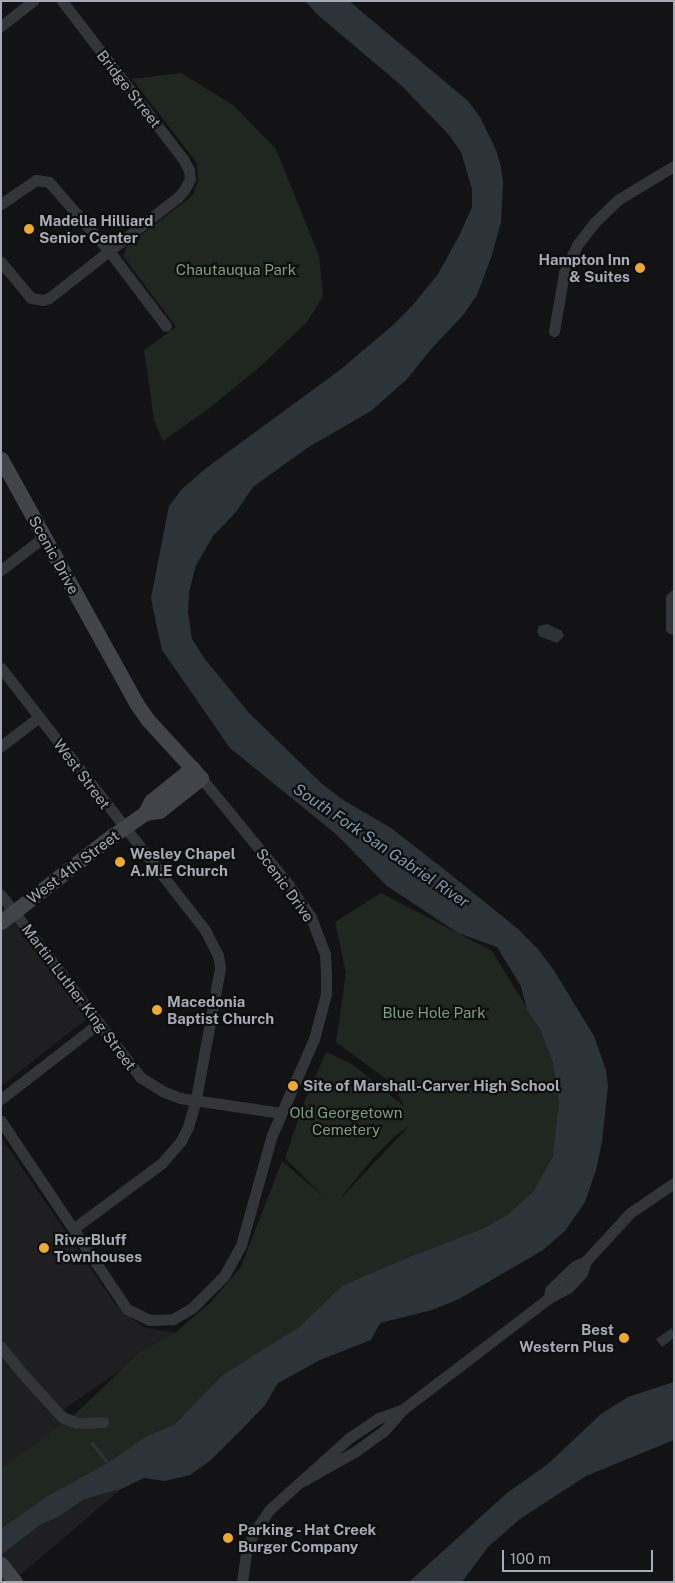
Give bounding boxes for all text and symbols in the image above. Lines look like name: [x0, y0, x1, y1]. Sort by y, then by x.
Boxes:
street label: Bridge Street: [93, 47, 165, 131]
place label: Madella Hilliard Senior Center: [39, 211, 153, 246]
marker: Madella Hilliard Senior Center: [23, 223, 35, 235]
place label: Hampton Inn & Suites: [538, 250, 630, 285]
park label: Chautauqua Park: [176, 261, 296, 279]
marker: Hampton Inn & Suites: [634, 262, 646, 274]
street label: Scenic Drive: [25, 513, 83, 597]
street label: West Street: [50, 736, 114, 812]
water label: South Fork San Gabriel River: [289, 780, 473, 912]
street label: West 4th Street: [24, 827, 122, 907]
place label: Wesley Chapel A.M.E Church: [130, 844, 236, 879]
street label: Scenic Drive: [252, 845, 318, 925]
marker: Wesley Chapel A.M.E Church: [114, 856, 126, 868]
street label: Martin Luther King Street: [18, 920, 140, 1074]
place label: Macedonia Baptist Church: [167, 992, 274, 1027]
marker: Macedonia Baptist Church: [151, 1004, 163, 1016]
park label: Blue Hole Park: [382, 1004, 486, 1022]
place label: Site of Marshall-Carver High School: [303, 1077, 560, 1095]
marker: Site of Marshall-Carver High School: [287, 1080, 299, 1092]
park label: Old Georgetown Cemetery: [290, 1103, 402, 1138]
place label: RiverBluff Townhouses: [54, 1230, 142, 1265]
marker: RiverBluff Townhouses: [38, 1242, 50, 1254]
place label: Best Western Plus: [519, 1320, 614, 1355]
marker: Best Western Plus: [618, 1332, 630, 1344]
place label: Parking - Hat Creek Burger Company: [238, 1520, 378, 1555]
marker: Parking - Hat Creek Burger Company: [222, 1532, 234, 1544]
scale bar: [505, 1540, 656, 1572]
text: 100 m: [510, 1550, 551, 1567]

